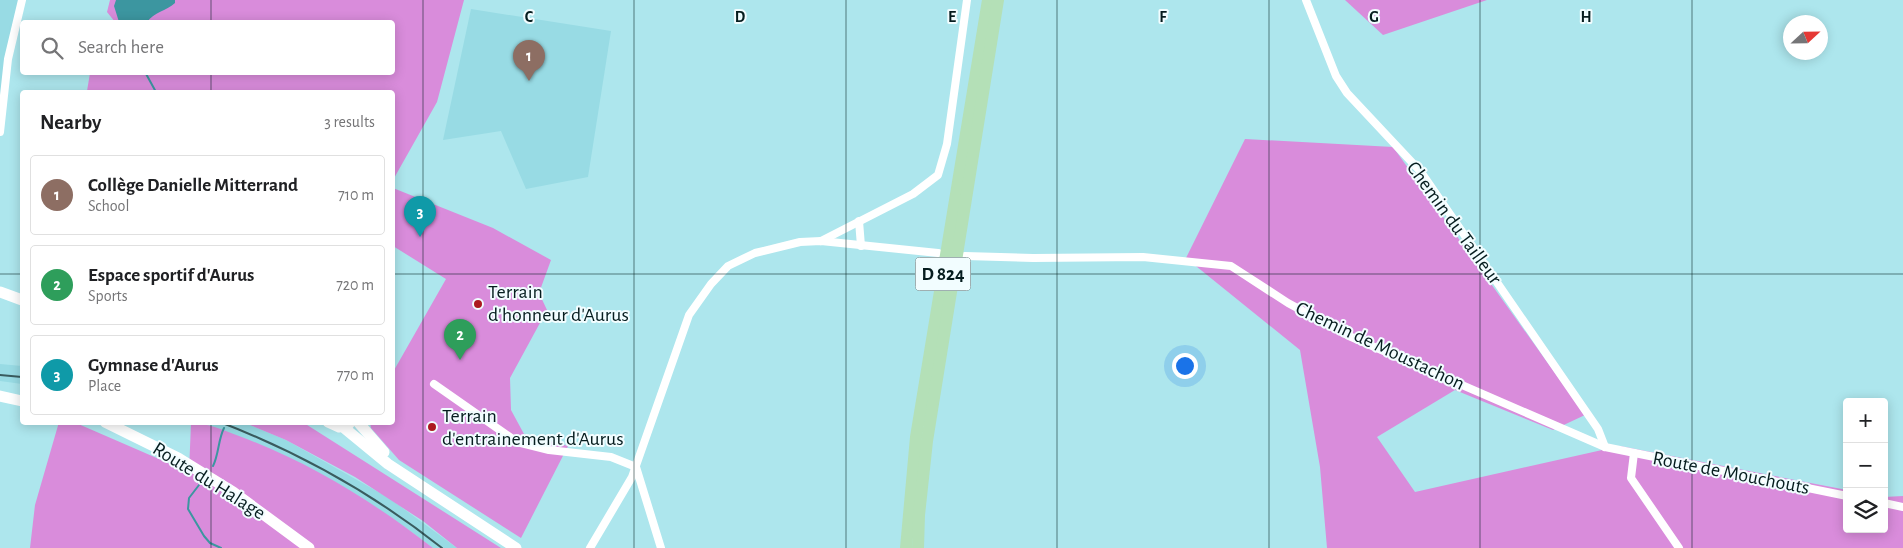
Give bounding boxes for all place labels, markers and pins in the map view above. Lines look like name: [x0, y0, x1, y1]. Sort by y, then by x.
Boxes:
pin: 1: [513, 40, 545, 81]
pin: 3: [404, 196, 436, 237]
place label: Terrain d'honneur d'Aurus: [488, 282, 629, 325]
marker: Terrain d'honneur d'Aurus: [472, 298, 484, 310]
pin: 2: [444, 319, 476, 360]
place label: Terrain d'entrainement d'Aurus: [442, 406, 624, 449]
marker: Terrain d'entrainement d'Aurus: [426, 421, 438, 433]

